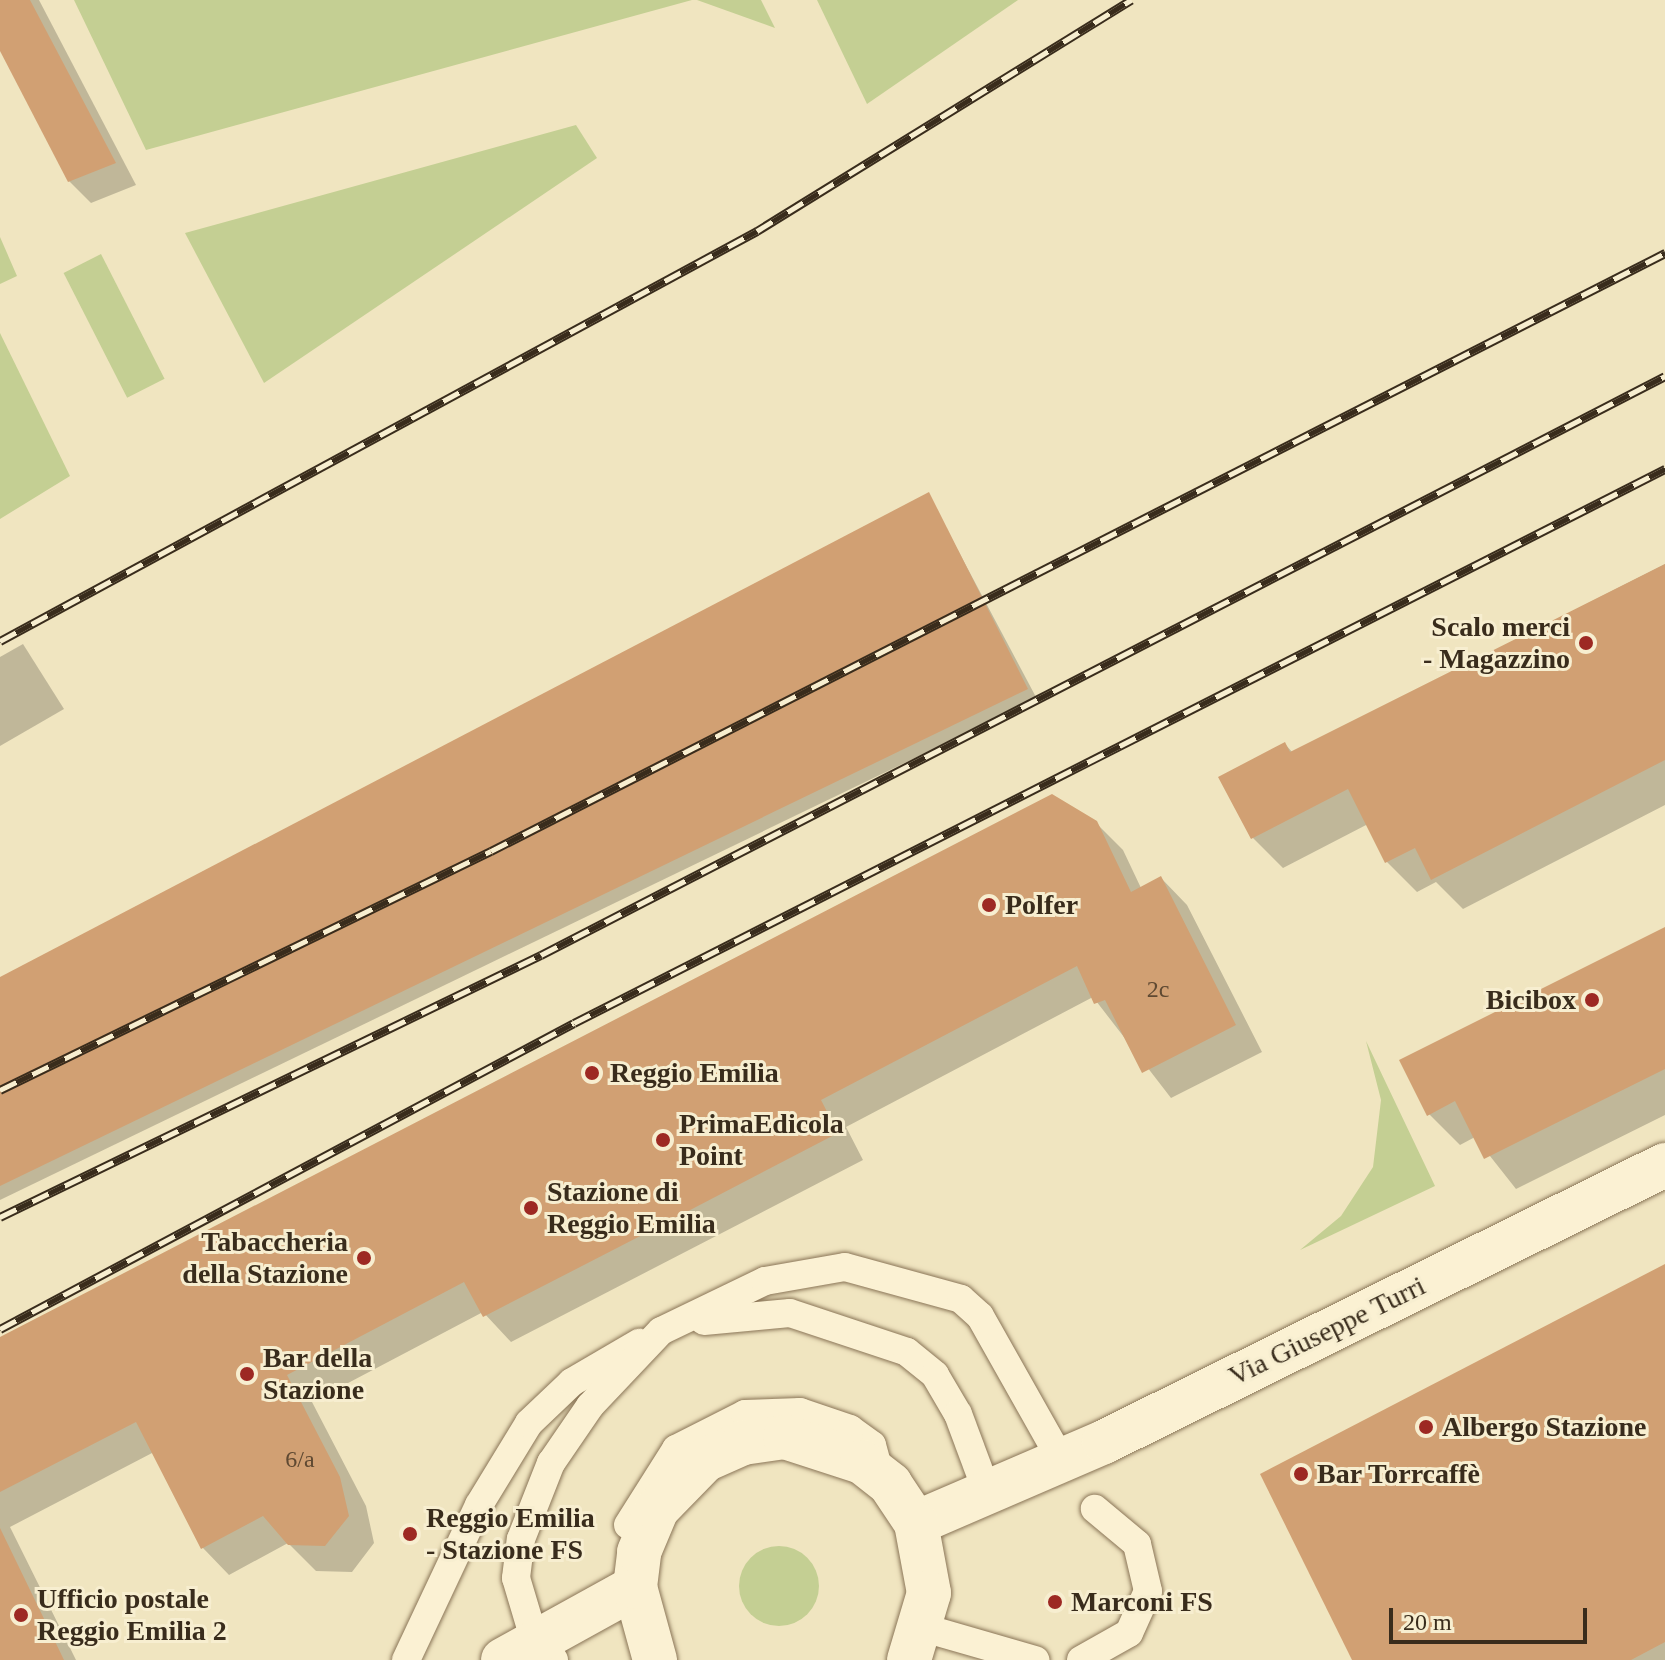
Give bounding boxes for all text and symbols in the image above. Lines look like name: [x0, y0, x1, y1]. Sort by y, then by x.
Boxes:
place label: Scalo merci - Magazzino: [1423, 610, 1570, 676]
marker: Scalo merci - Magazzino: [1577, 634, 1595, 652]
place label: Polfer: [1005, 888, 1078, 922]
marker: Polfer: [980, 896, 998, 914]
house number: 2c: [1147, 976, 1169, 1004]
place label: Bicibox: [1486, 983, 1576, 1017]
marker: Bicibox: [1583, 991, 1601, 1009]
place label: Reggio Emilia: [610, 1056, 779, 1090]
marker: Reggio Emilia: [581, 1062, 603, 1084]
place label: PrimaEdicola Point: [679, 1107, 844, 1173]
marker: PrimaEdicola Point: [654, 1131, 672, 1149]
place label: Stazione di Reggio Emilia: [547, 1175, 716, 1241]
marker: Stazione di Reggio Emilia: [522, 1199, 540, 1217]
place label: Tabaccheria della Stazione: [182, 1225, 348, 1291]
marker: Tabaccheria della Stazione: [355, 1249, 373, 1267]
street label: Via Giuseppe Turri: [1223, 1269, 1431, 1393]
place label: Bar della Stazione: [263, 1341, 373, 1407]
marker: Bar della Stazione: [238, 1365, 256, 1383]
place label: Albergo Stazione: [1442, 1410, 1647, 1444]
marker: Albergo Stazione: [1417, 1418, 1435, 1436]
house number: 6/a: [285, 1446, 315, 1474]
place label: Bar Torrcaffè: [1317, 1457, 1481, 1491]
marker: Bar Torrcaffè: [1292, 1465, 1310, 1483]
place label: Reggio Emilia - Stazione FS: [426, 1501, 595, 1567]
marker: Reggio Emilia - Stazione FS: [401, 1525, 419, 1543]
place label: Ufficio postale Reggio Emilia 2: [37, 1582, 227, 1648]
place label: Marconi FS: [1071, 1585, 1213, 1619]
scale bar: [1393, 1592, 1591, 1642]
marker: Marconi FS: [1046, 1593, 1064, 1611]
marker: Ufficio postale Reggio Emilia 2: [12, 1606, 30, 1624]
text: 20 m: [1403, 1609, 1452, 1635]

